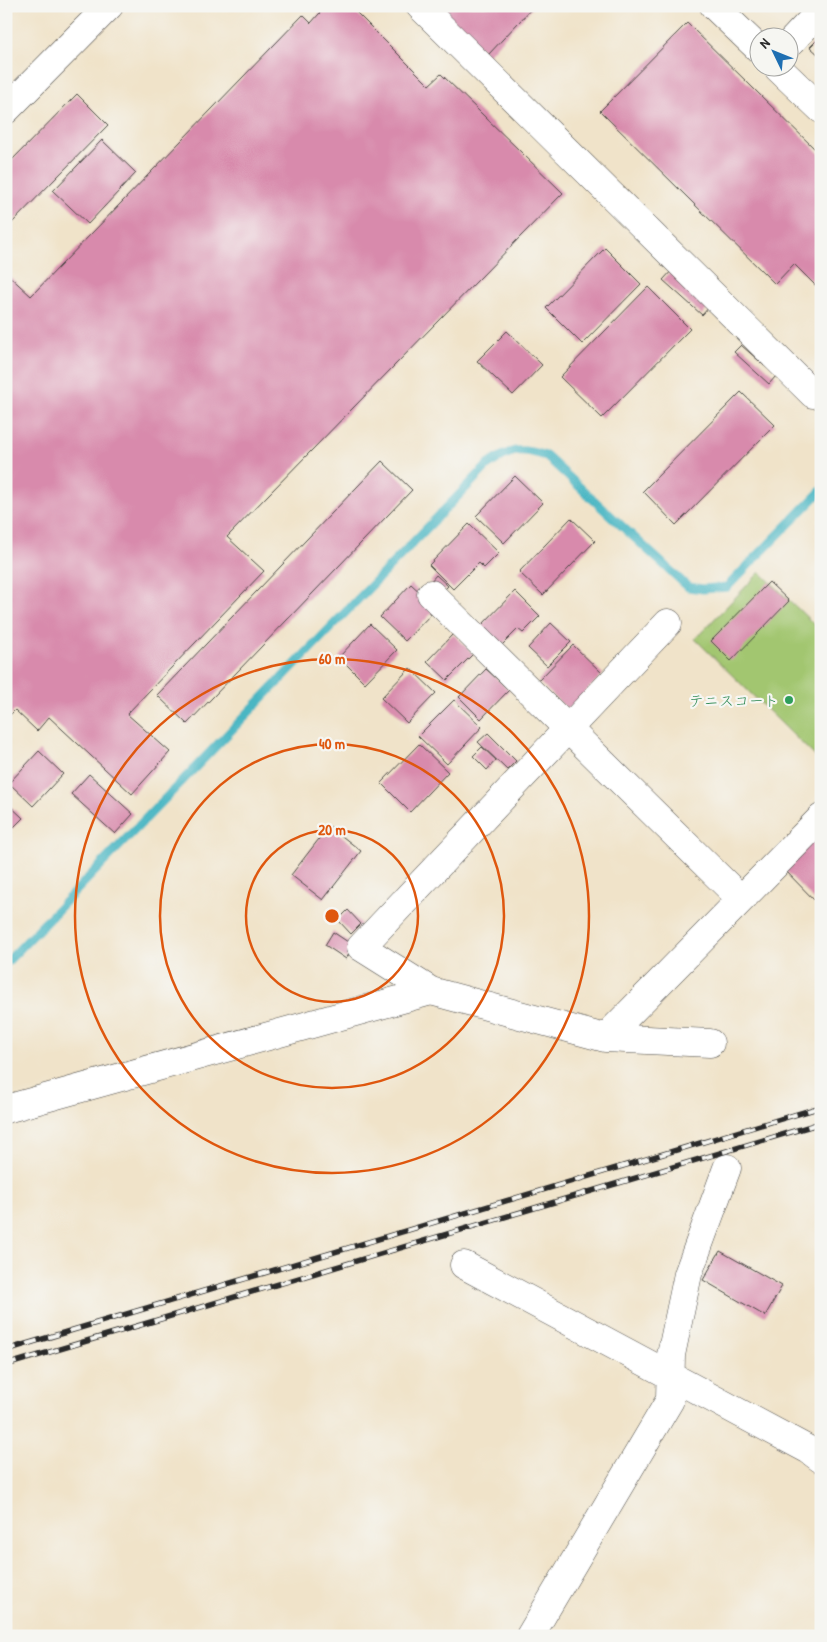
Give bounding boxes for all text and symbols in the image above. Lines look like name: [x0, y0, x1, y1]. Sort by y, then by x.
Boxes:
north arrow: [750, 28, 800, 78]
text: N: [755, 33, 774, 52]
text: 60 m: [319, 648, 345, 669]
place label: テニスコート: [689, 690, 779, 711]
marker: テニスコート: [783, 694, 795, 706]
text: 40 m: [319, 733, 345, 754]
text: 20 m: [318, 819, 346, 840]
centre of rings: [323, 907, 341, 925]

